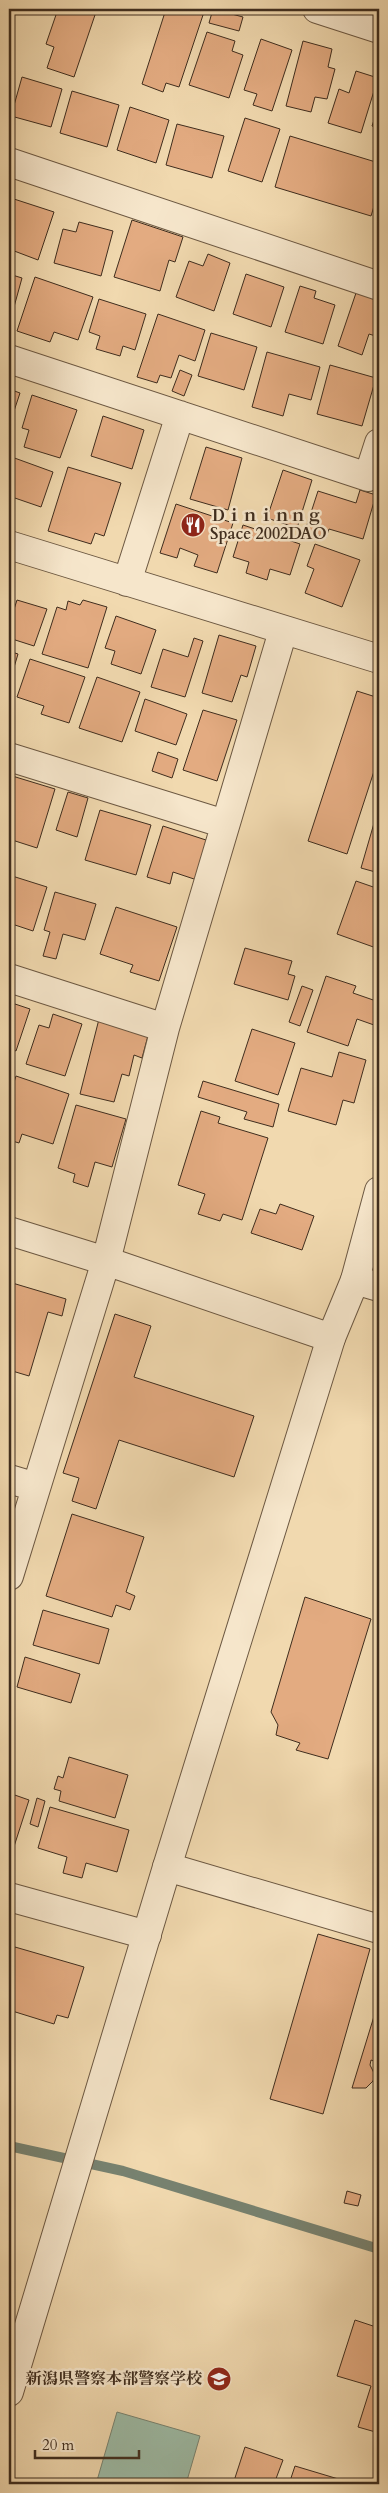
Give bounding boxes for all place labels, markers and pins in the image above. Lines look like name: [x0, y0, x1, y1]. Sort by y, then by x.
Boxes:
place label: Ｄｉｎｉｎｎｇ Space 2002DAO: [210, 505, 327, 545]
restaurant icon: Ｄｉｎｉｎｎｇ Space 2002DAO: [180, 512, 206, 538]
school or university icon: 新潟県警察本部警察学校: [206, 2366, 232, 2392]
place label: 新潟県警察本部警察学校: [25, 2368, 203, 2390]

